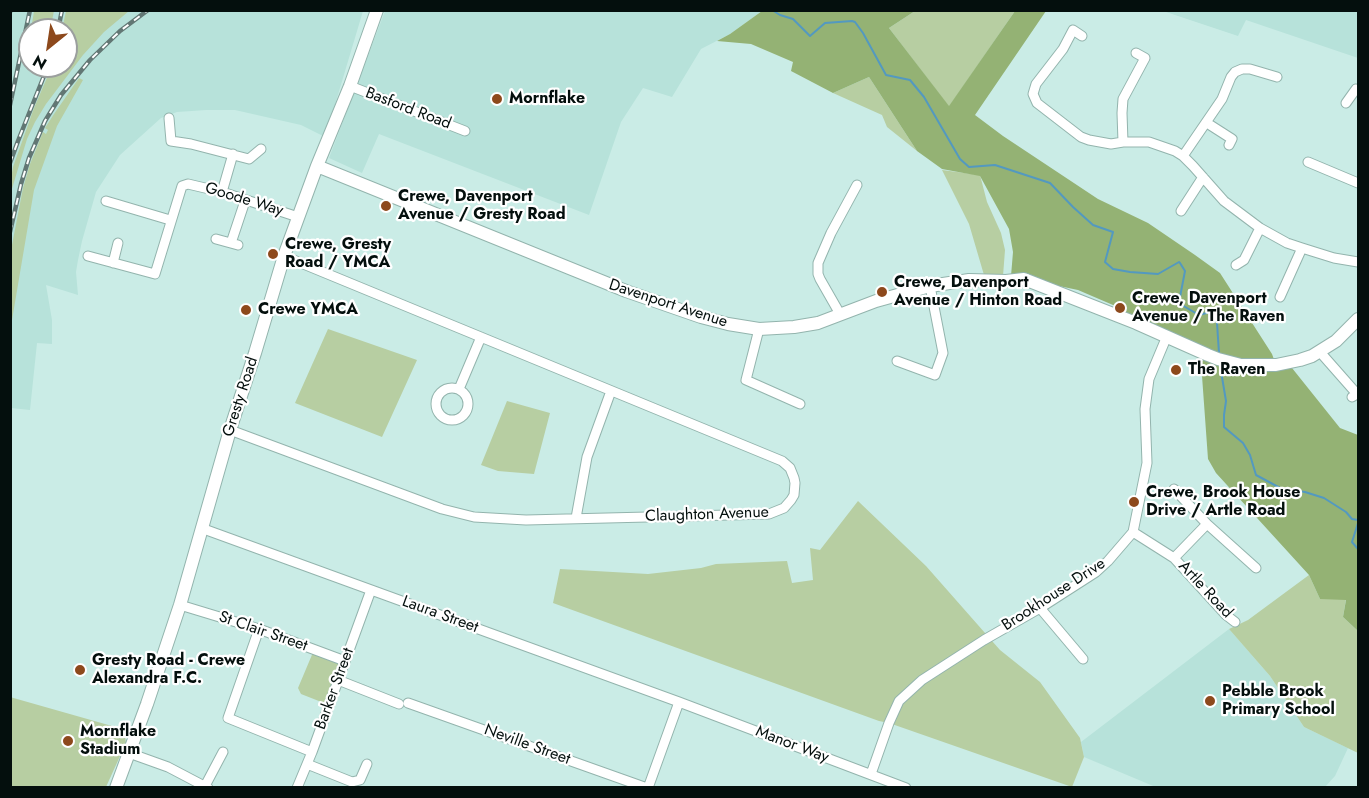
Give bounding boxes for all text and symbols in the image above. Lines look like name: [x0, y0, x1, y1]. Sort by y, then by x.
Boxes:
north arrow: [18, 18, 78, 78]
text: N: [28, 49, 51, 75]
street label: Basford Road: [362, 84, 454, 134]
place label: Mornflake: [509, 89, 585, 109]
marker: Mornflake: [490, 92, 504, 106]
street label: Goode Way: [202, 179, 286, 221]
place label: Crewe, Davenport Avenue / Gresty Road: [398, 187, 566, 225]
marker: Crewe, Davenport Avenue / Gresty Road: [379, 199, 393, 213]
place label: Crewe, Gresty Road / YMCA: [285, 235, 391, 273]
marker: Crewe, Gresty Road / YMCA: [266, 247, 280, 261]
place label: Crewe, Davenport Avenue / Hinton Road: [894, 273, 1062, 311]
street label: Davenport Avenue: [606, 276, 730, 332]
marker: Crewe, Davenport Avenue / Hinton Road: [875, 285, 889, 299]
place label: Crewe, Davenport Avenue / The Raven: [1132, 289, 1285, 327]
place label: Crewe YMCA: [258, 300, 358, 320]
marker: Crewe, Davenport Avenue / The Raven: [1113, 301, 1127, 315]
marker: Crewe YMCA: [239, 303, 253, 317]
street label: Gresty Road: [219, 355, 263, 439]
place label: The Raven: [1188, 360, 1266, 380]
marker: The Raven: [1169, 363, 1183, 377]
place label: Crewe, Brook House Drive / Artle Road: [1146, 483, 1300, 521]
marker: Crewe, Brook House Drive / Artle Road: [1127, 495, 1141, 509]
street label: Claughton Avenue: [645, 503, 769, 527]
street label: Brookhouse Drive: [999, 554, 1109, 636]
street label: Artle Road: [1174, 557, 1236, 623]
street label: Laura Street: [399, 592, 481, 638]
street label: St Clair Street: [216, 608, 310, 656]
street label: Barker Street: [311, 645, 359, 733]
place label: Gresty Road - Crewe Alexandra F.C.: [92, 651, 245, 689]
marker: Gresty Road - Crewe Alexandra F.C.: [73, 663, 87, 677]
place label: Pebble Brook Primary School: [1222, 682, 1335, 720]
marker: Pebble Brook Primary School: [1203, 694, 1217, 708]
street label: Neville Street: [481, 721, 573, 769]
place label: Mornflake Stadium: [80, 722, 156, 760]
street label: Manor Way: [753, 722, 831, 768]
marker: Mornflake Stadium: [61, 734, 75, 748]

